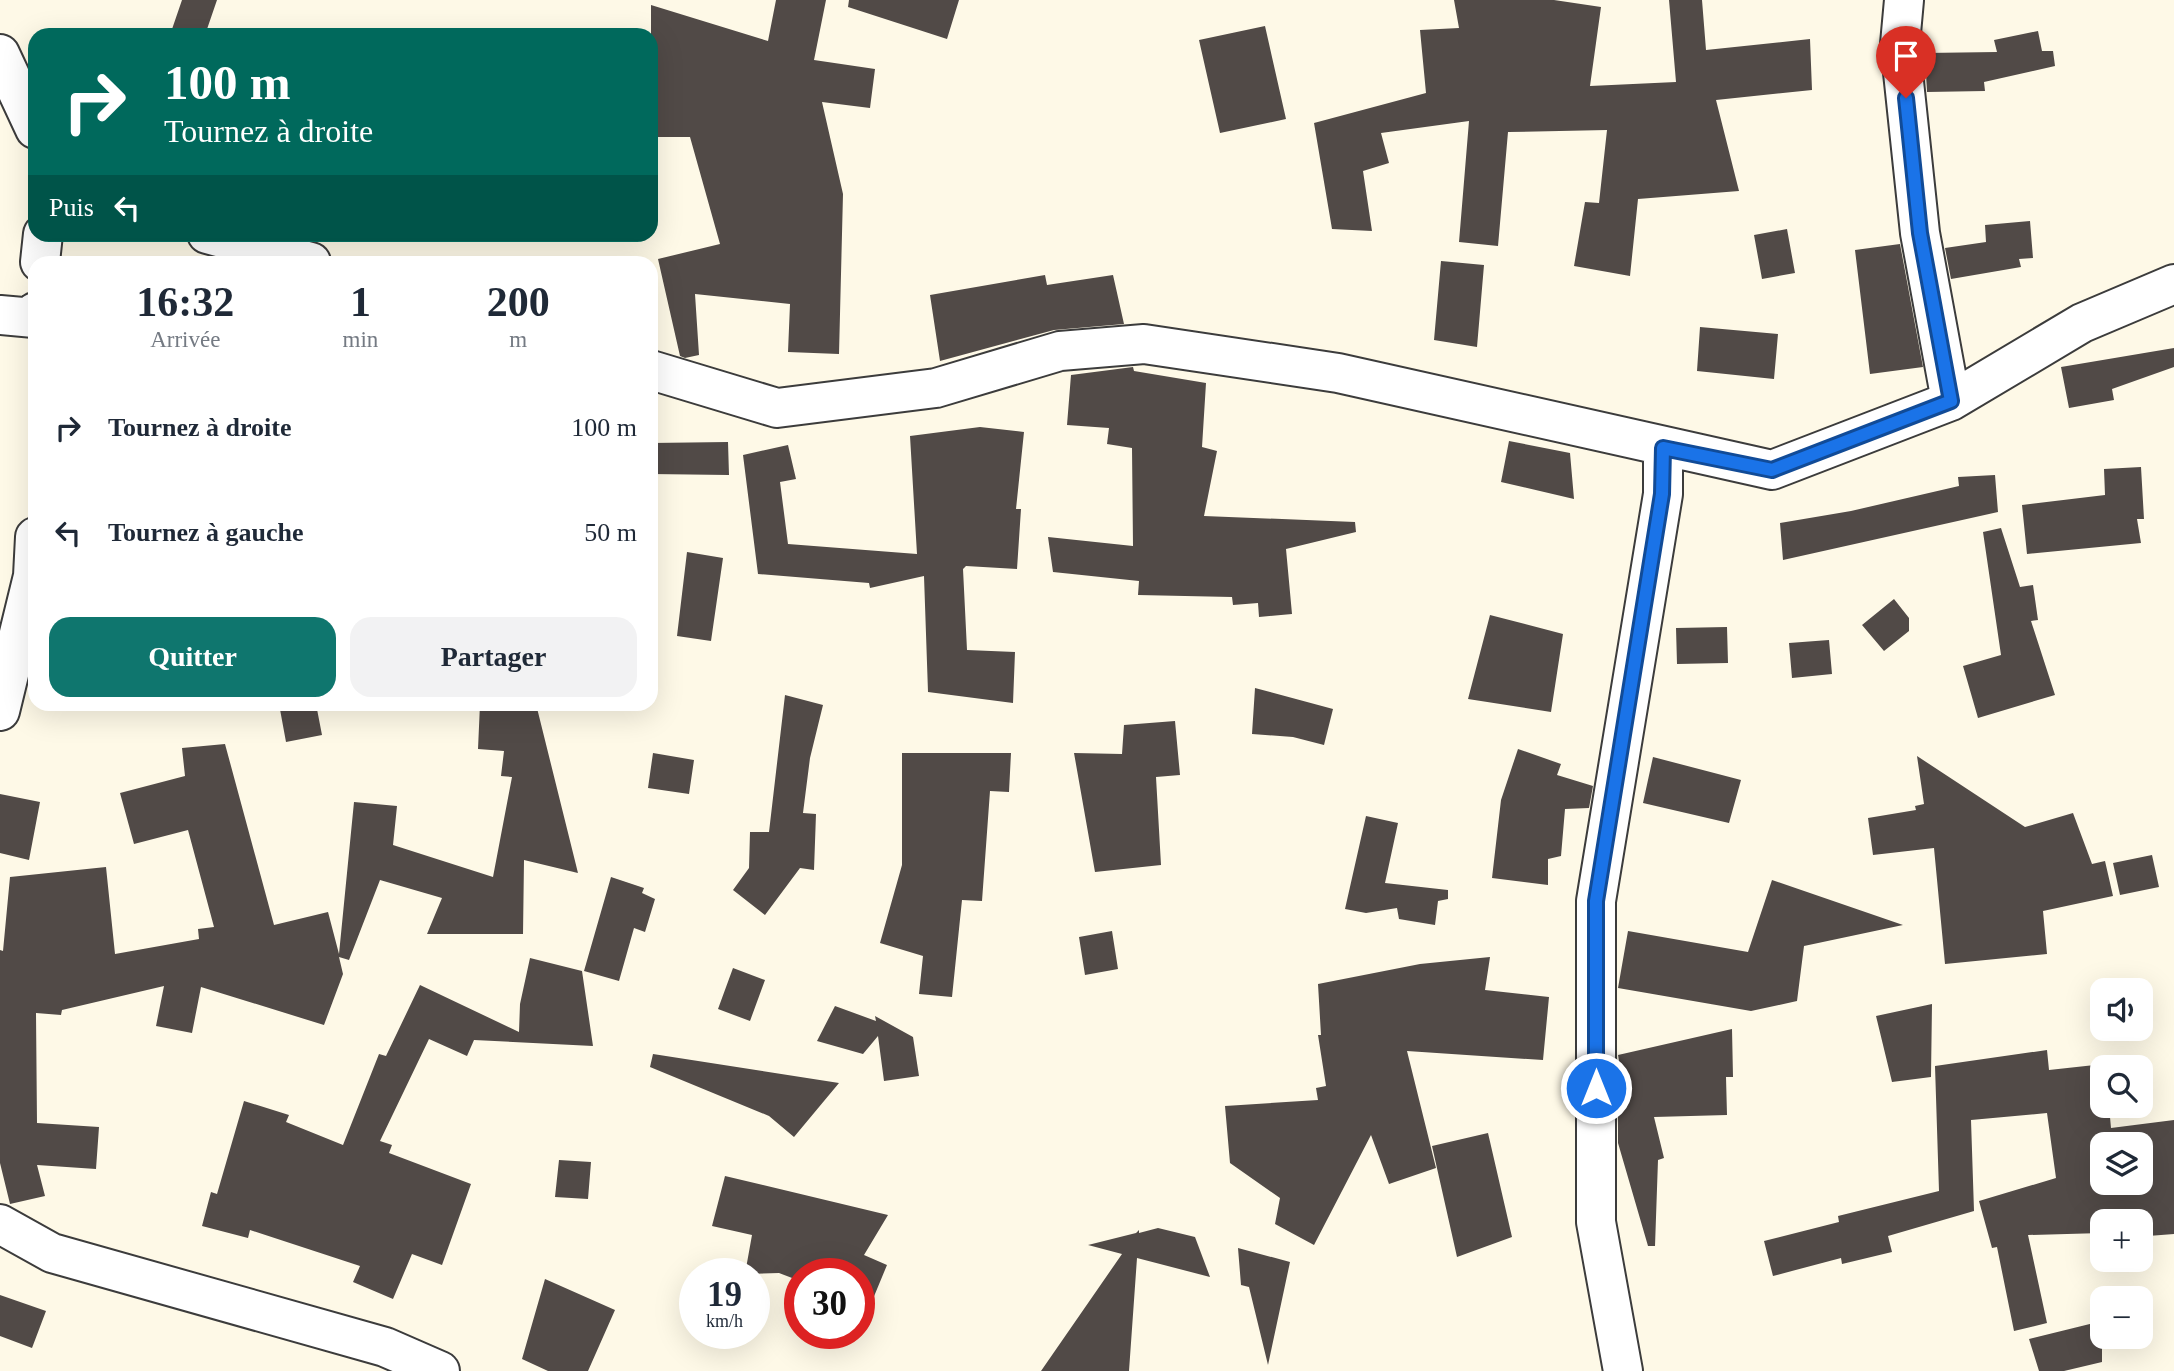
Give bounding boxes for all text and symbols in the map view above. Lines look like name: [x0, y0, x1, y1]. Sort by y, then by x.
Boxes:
pin: [1876, 26, 1936, 98]
icon: arrive: [1887, 37, 1925, 75]
text: 100 m: [164, 55, 291, 110]
icon: right: [49, 56, 140, 147]
text: Tournez à droite: [164, 113, 373, 149]
icon: left: [108, 189, 146, 227]
text: Puis: [49, 193, 94, 222]
text: 16:32: [136, 279, 234, 325]
text: 1: [350, 279, 371, 325]
text: 200: [487, 279, 550, 325]
text: Arrivée: [150, 327, 220, 352]
text: min: [343, 327, 378, 352]
text: m: [509, 327, 527, 352]
icon: right: [49, 409, 87, 447]
text: Tournez à droite: [108, 413, 291, 442]
text: 100 m: [571, 413, 637, 442]
icon: left: [49, 514, 87, 552]
text: Tournez à gauche: [108, 518, 304, 547]
text: 50 m: [584, 518, 637, 547]
button: Quitter: [49, 617, 336, 697]
button: Partager: [350, 617, 637, 697]
map controls: [2090, 978, 2153, 1349]
button: sound: [2090, 978, 2153, 1041]
position arrow: [1559, 1051, 1633, 1125]
button: search: [2090, 1055, 2153, 1118]
button: layers: [2090, 1132, 2153, 1195]
button: +: [2090, 1209, 2153, 1272]
speed limit sign: 30: [784, 1258, 875, 1349]
text: 19: [707, 1275, 742, 1314]
button: −: [2090, 1286, 2153, 1349]
text: km/h: [706, 1311, 743, 1331]

